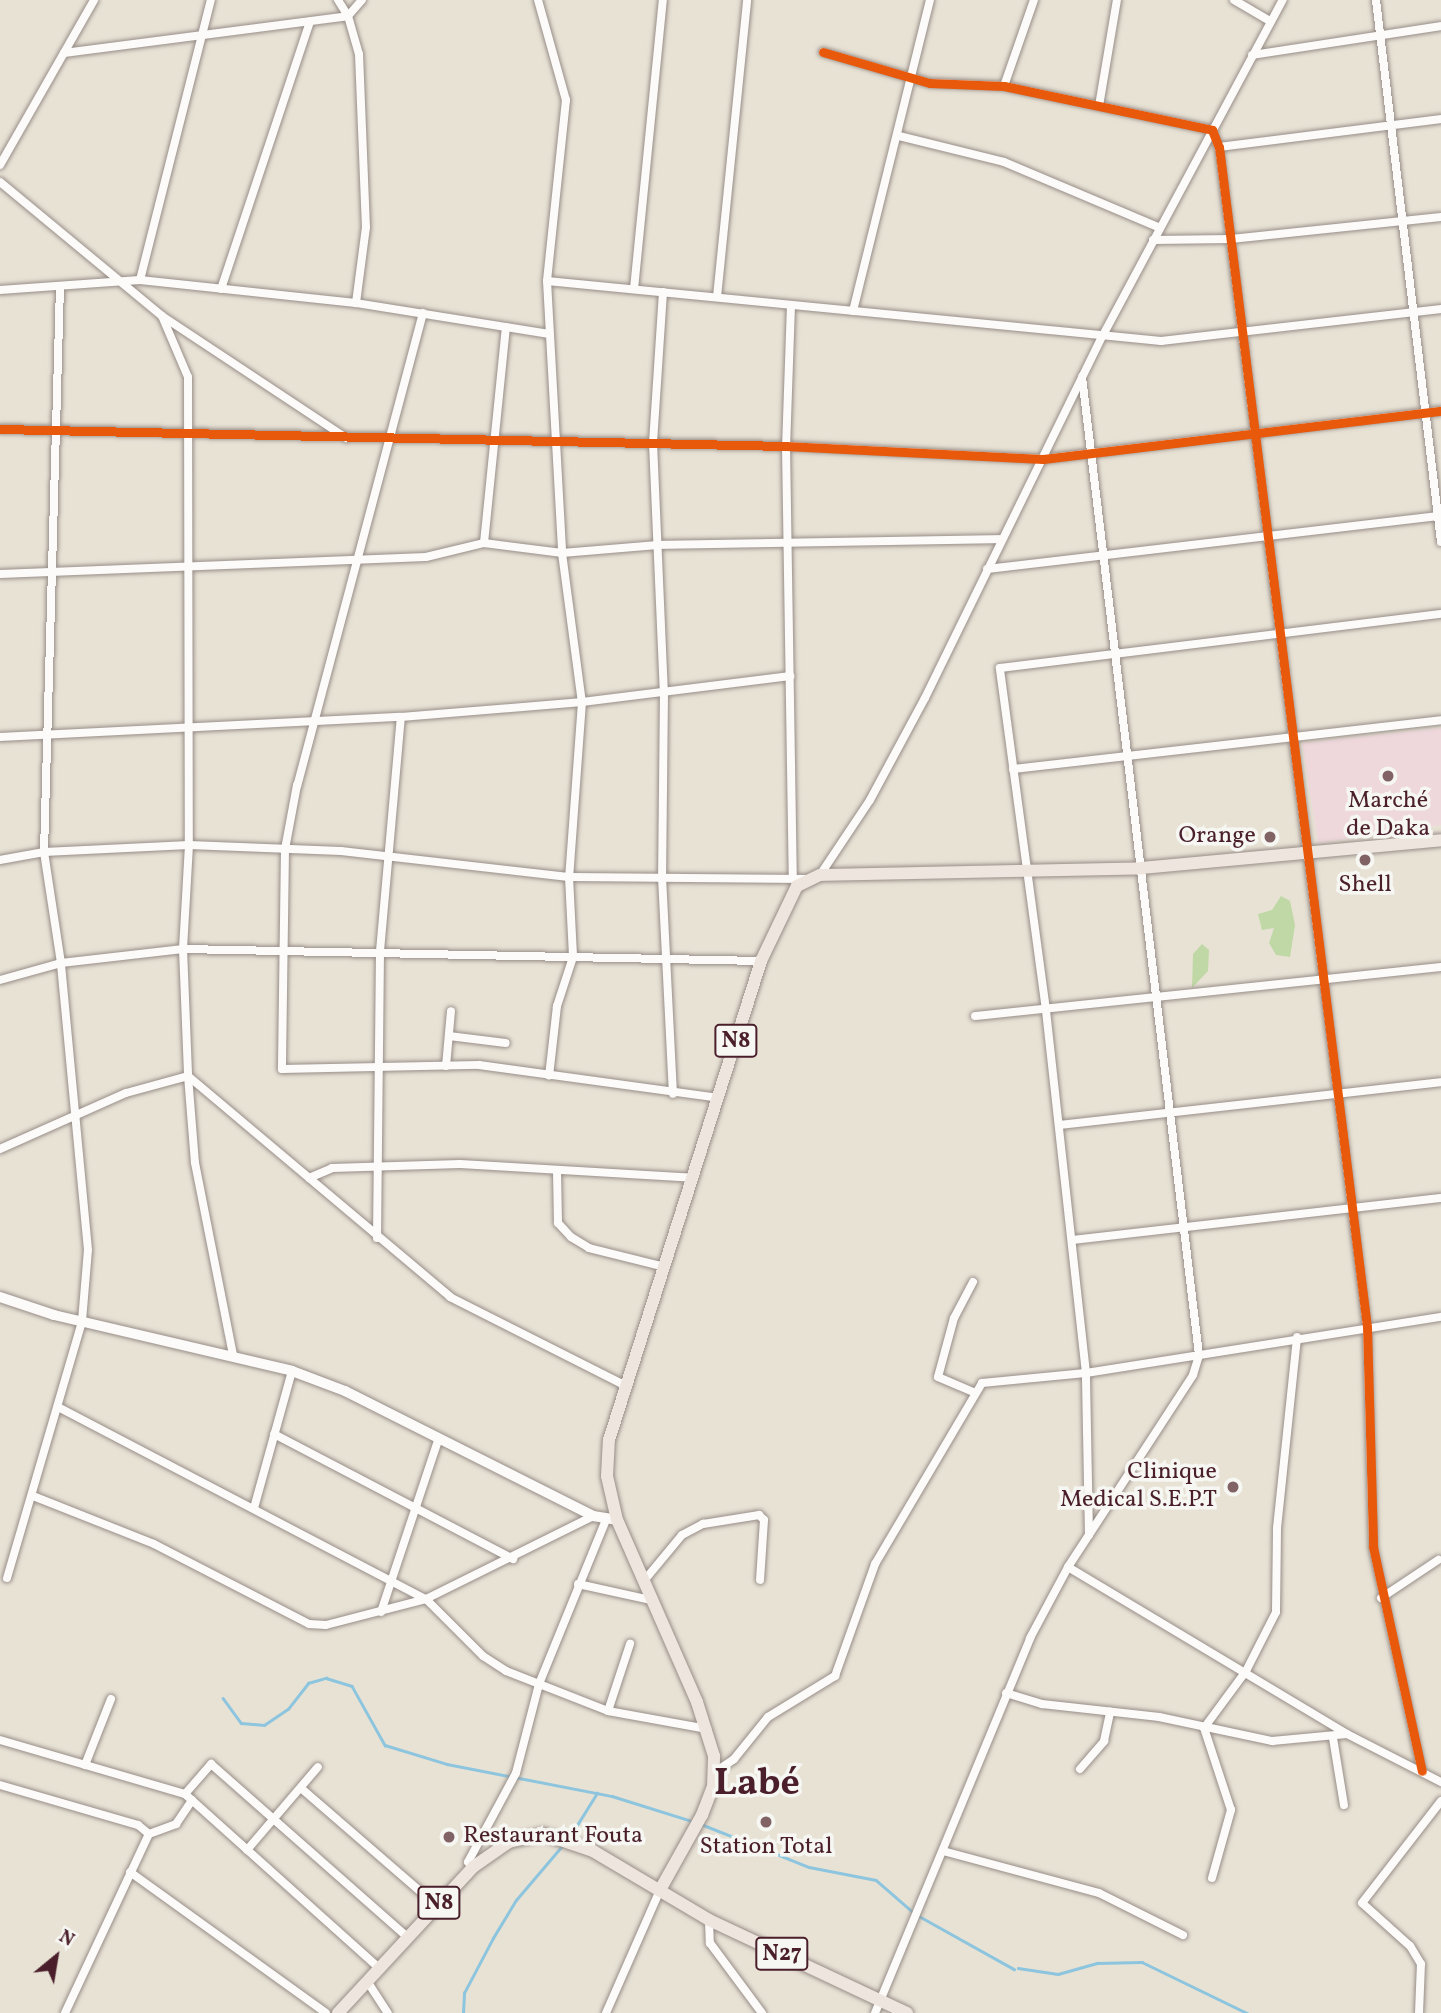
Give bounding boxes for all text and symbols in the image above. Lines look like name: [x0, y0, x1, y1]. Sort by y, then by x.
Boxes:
marker: Marché de Daka: [1380, 768, 1396, 784]
place label: Marché de Daka: [1346, 788, 1430, 844]
place label: Orange: [1178, 823, 1256, 851]
marker: Orange: [1262, 829, 1278, 845]
marker: Shell: [1357, 852, 1373, 868]
place label: Shell: [1338, 872, 1392, 900]
road number: N8: [713, 1022, 759, 1060]
place label: Clinique Medical S.E.P.T: [1060, 1459, 1217, 1515]
marker: Clinique Medical S.E.P.T: [1223, 1477, 1243, 1497]
district label: Labé: [714, 1762, 800, 1808]
marker: Station Total: [758, 1814, 774, 1830]
place label: Restaurant Fouta: [463, 1823, 643, 1851]
marker: Restaurant Fouta: [441, 1829, 457, 1845]
place label: Station Total: [699, 1834, 833, 1862]
road number: N8: [416, 1884, 462, 1922]
north arrow: [21, 1922, 91, 1992]
text: N: [54, 1924, 79, 1954]
road number: N27: [754, 1935, 810, 1974]

